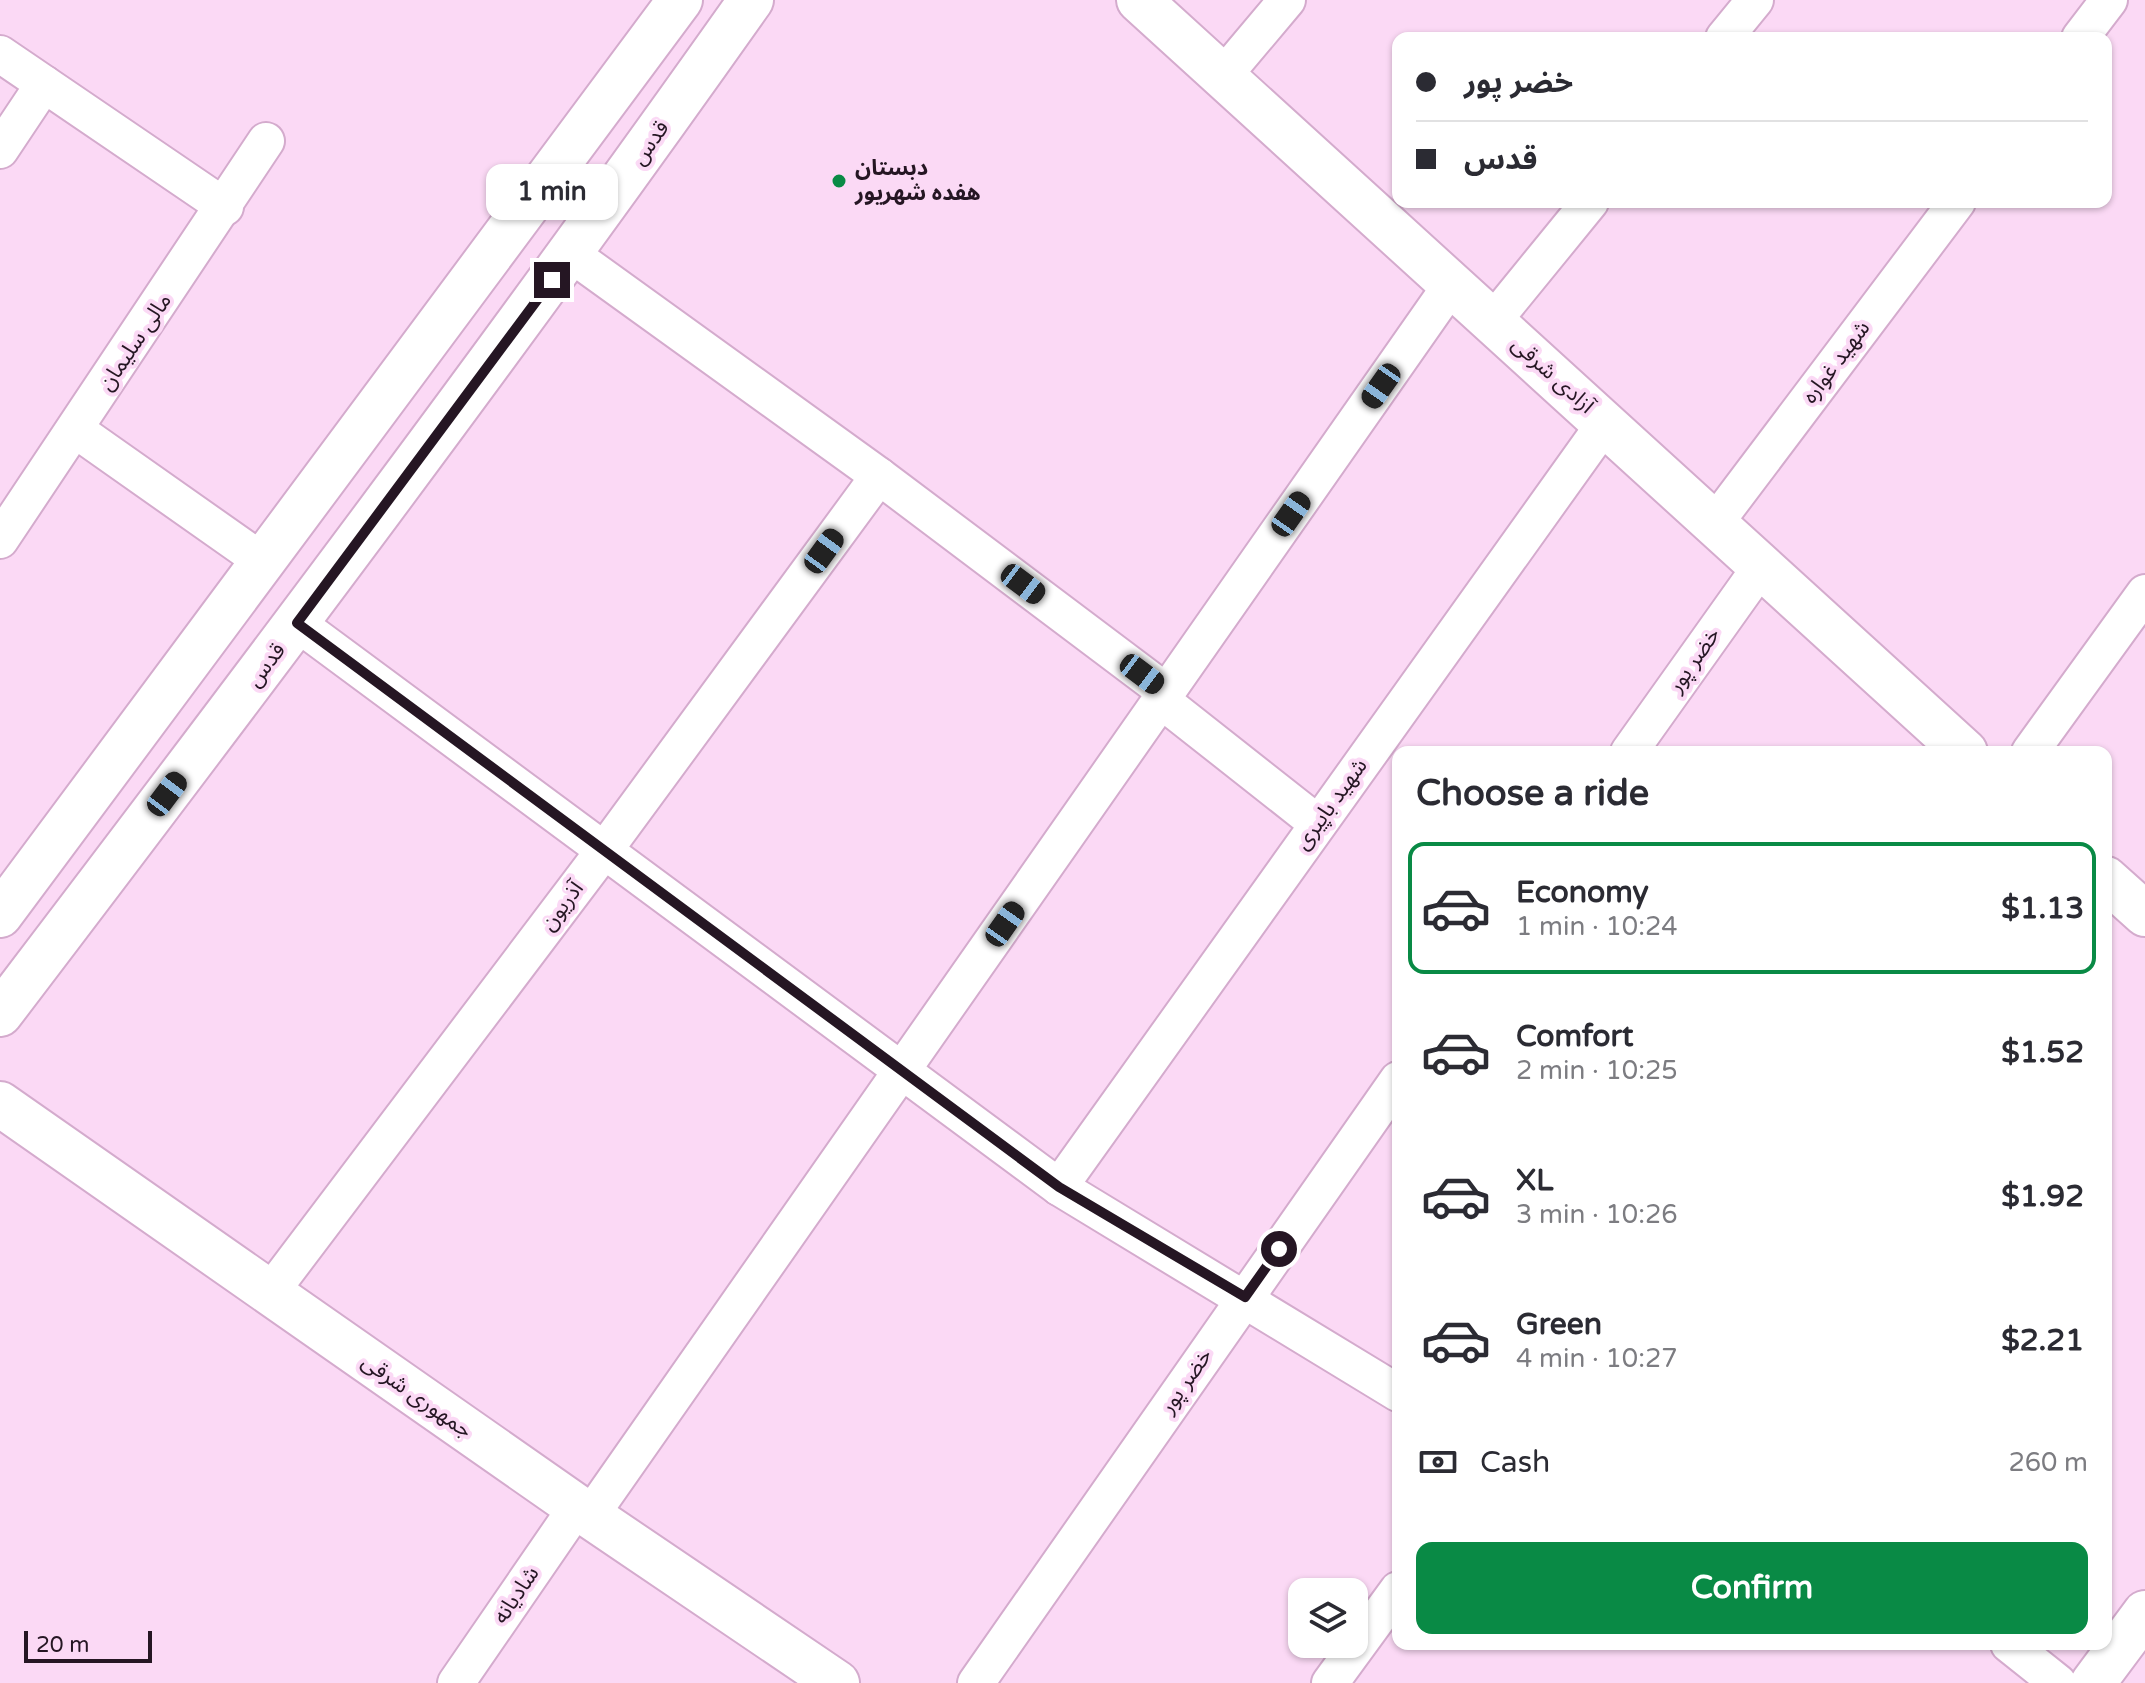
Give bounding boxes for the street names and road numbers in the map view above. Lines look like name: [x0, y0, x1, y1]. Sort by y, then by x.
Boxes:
street label: قدس: [626, 116, 674, 170]
street label: مالی سلیمان: [93, 288, 177, 396]
street label: شهید غواره: [1796, 316, 1876, 408]
street label: آزادی شرقی: [1506, 331, 1601, 420]
street label: خضر پور: [1662, 622, 1727, 699]
street label: قدس: [241, 638, 291, 692]
street label: شهید باپیری: [1289, 753, 1374, 855]
street label: آذریون: [535, 875, 590, 936]
street label: خضر پور: [1154, 1343, 1219, 1420]
street label: جمهوری شرقی: [357, 1348, 477, 1444]
street label: شادیانه: [487, 1561, 545, 1629]

